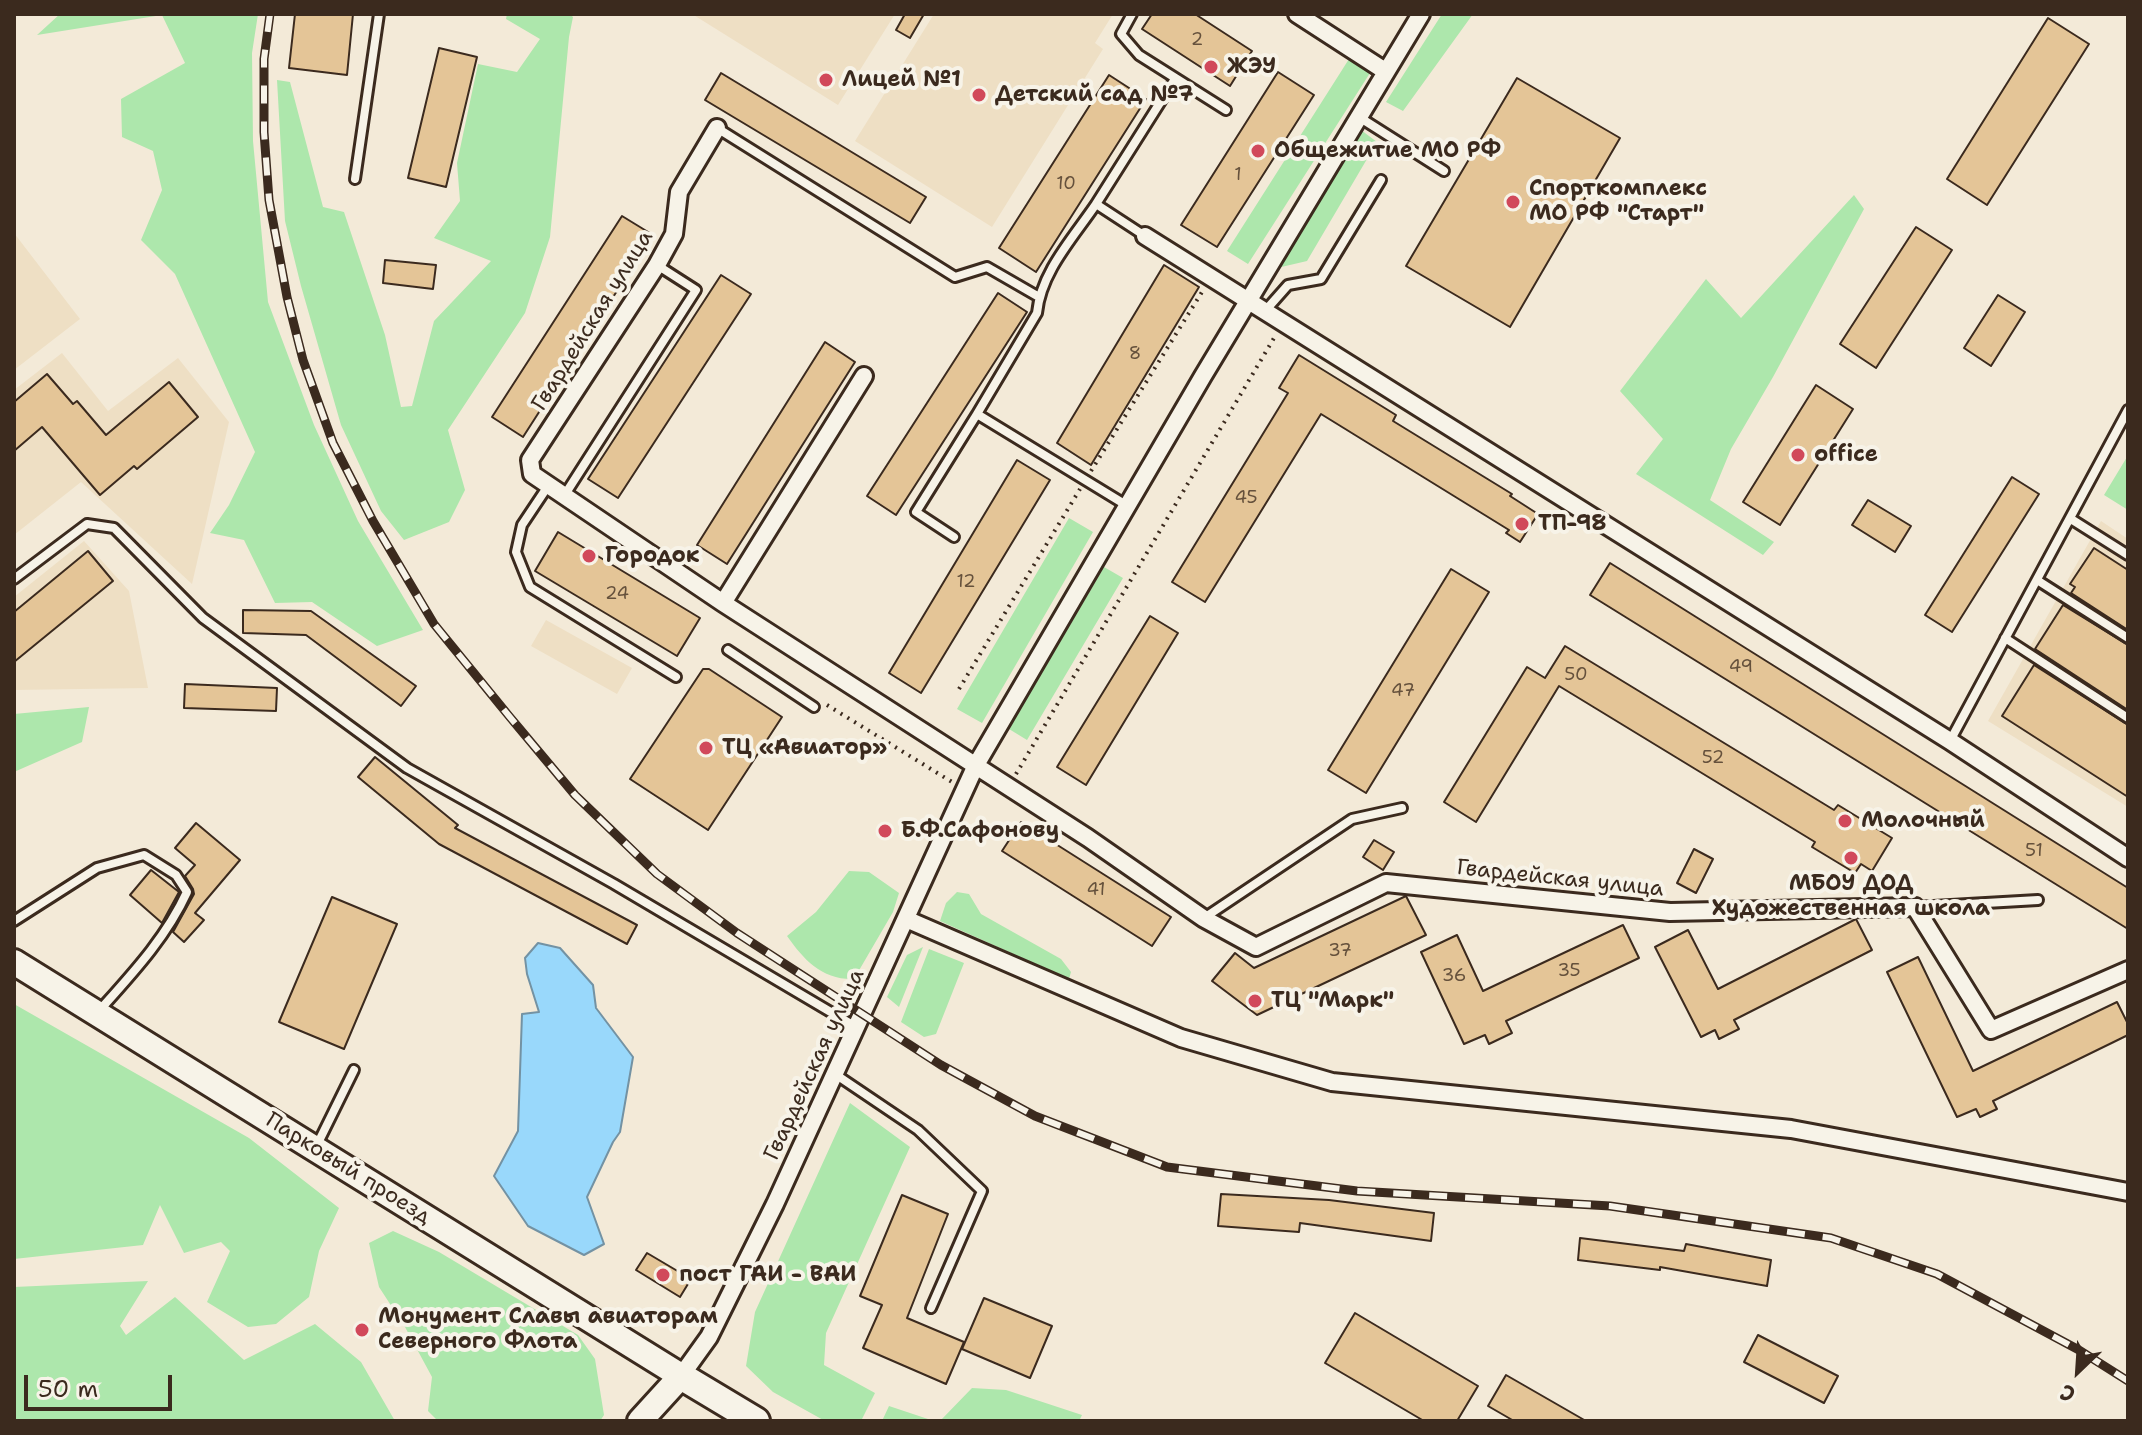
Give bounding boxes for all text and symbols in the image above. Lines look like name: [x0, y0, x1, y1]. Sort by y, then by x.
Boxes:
house number: 2: [1191, 29, 1203, 51]
place label: ЖЭУ: [1227, 54, 1276, 80]
marker: ЖЭУ: [1202, 58, 1220, 76]
place label: Лицей №1: [842, 67, 961, 93]
marker: Лицей №1: [817, 71, 835, 89]
place label: Детский сад №7: [995, 82, 1193, 108]
marker: Детский сад №7: [970, 86, 988, 104]
place label: Общежитие МО РФ: [1274, 138, 1501, 164]
marker: Общежитие МО РФ: [1249, 142, 1267, 160]
house number: 1: [1234, 164, 1242, 186]
house number: 10: [1056, 173, 1076, 195]
place label: Спорткомплекс МО РФ "Старт": [1529, 176, 1707, 228]
marker: Спорткомплекс МО РФ "Старт": [1504, 193, 1522, 211]
street label: Гвардейская улица: [527, 226, 659, 416]
house number: 8: [1129, 343, 1141, 365]
place label: office: [1814, 442, 1878, 468]
marker: office: [1789, 446, 1807, 464]
house number: 45: [1234, 487, 1258, 509]
place label: ТП-98: [1538, 511, 1607, 537]
marker: ТП-98: [1513, 515, 1531, 533]
place label: Городок: [605, 543, 700, 569]
marker: Городок: [580, 547, 598, 565]
house number: 12: [956, 571, 976, 593]
house number: 24: [605, 583, 629, 605]
house number: 49: [1729, 656, 1753, 678]
house number: 50: [1564, 664, 1588, 686]
house number: 47: [1391, 680, 1415, 702]
place label: ТЦ «Авиатор»: [722, 735, 887, 761]
marker: ТЦ «Авиатор»: [697, 739, 715, 757]
house number: 52: [1702, 747, 1724, 769]
place label: Молочный: [1861, 808, 1985, 834]
marker: Молочный: [1836, 812, 1854, 830]
place label: Б.Ф.Сафонову: [901, 818, 1059, 844]
marker: Б.Ф.Сафонову: [876, 822, 894, 840]
house number: 51: [2025, 840, 2043, 862]
marker: МБОУ ДОД Художественная школа: [1842, 849, 1860, 867]
street label: Гвардейская улица: [1455, 855, 1665, 903]
place label: МБОУ ДОД Художественная школа: [1712, 871, 1990, 922]
house number: 41: [1086, 879, 1106, 901]
house number: 37: [1328, 940, 1352, 962]
house number: 35: [1557, 960, 1581, 982]
street label: Гвардейская улица: [759, 965, 871, 1165]
house number: 36: [1442, 965, 1466, 987]
place label: ТЦ "Марк": [1271, 988, 1394, 1014]
marker: ТЦ "Марк": [1246, 992, 1264, 1010]
street label: Парковый проезд: [260, 1107, 436, 1231]
place label: пост ГАИ - ВАИ: [679, 1262, 856, 1288]
marker: пост ГАИ - ВАИ: [654, 1266, 672, 1284]
place label: Монумент Славы авиаторам Северного Флота: [378, 1304, 718, 1356]
marker: Монумент Славы авиаторам Северного Флота: [353, 1321, 371, 1339]
north arrow: [2038, 1331, 2118, 1411]
scale bar: [28, 1359, 176, 1409]
text: 50 m: [38, 1373, 98, 1405]
text: С: [2055, 1377, 2080, 1409]

